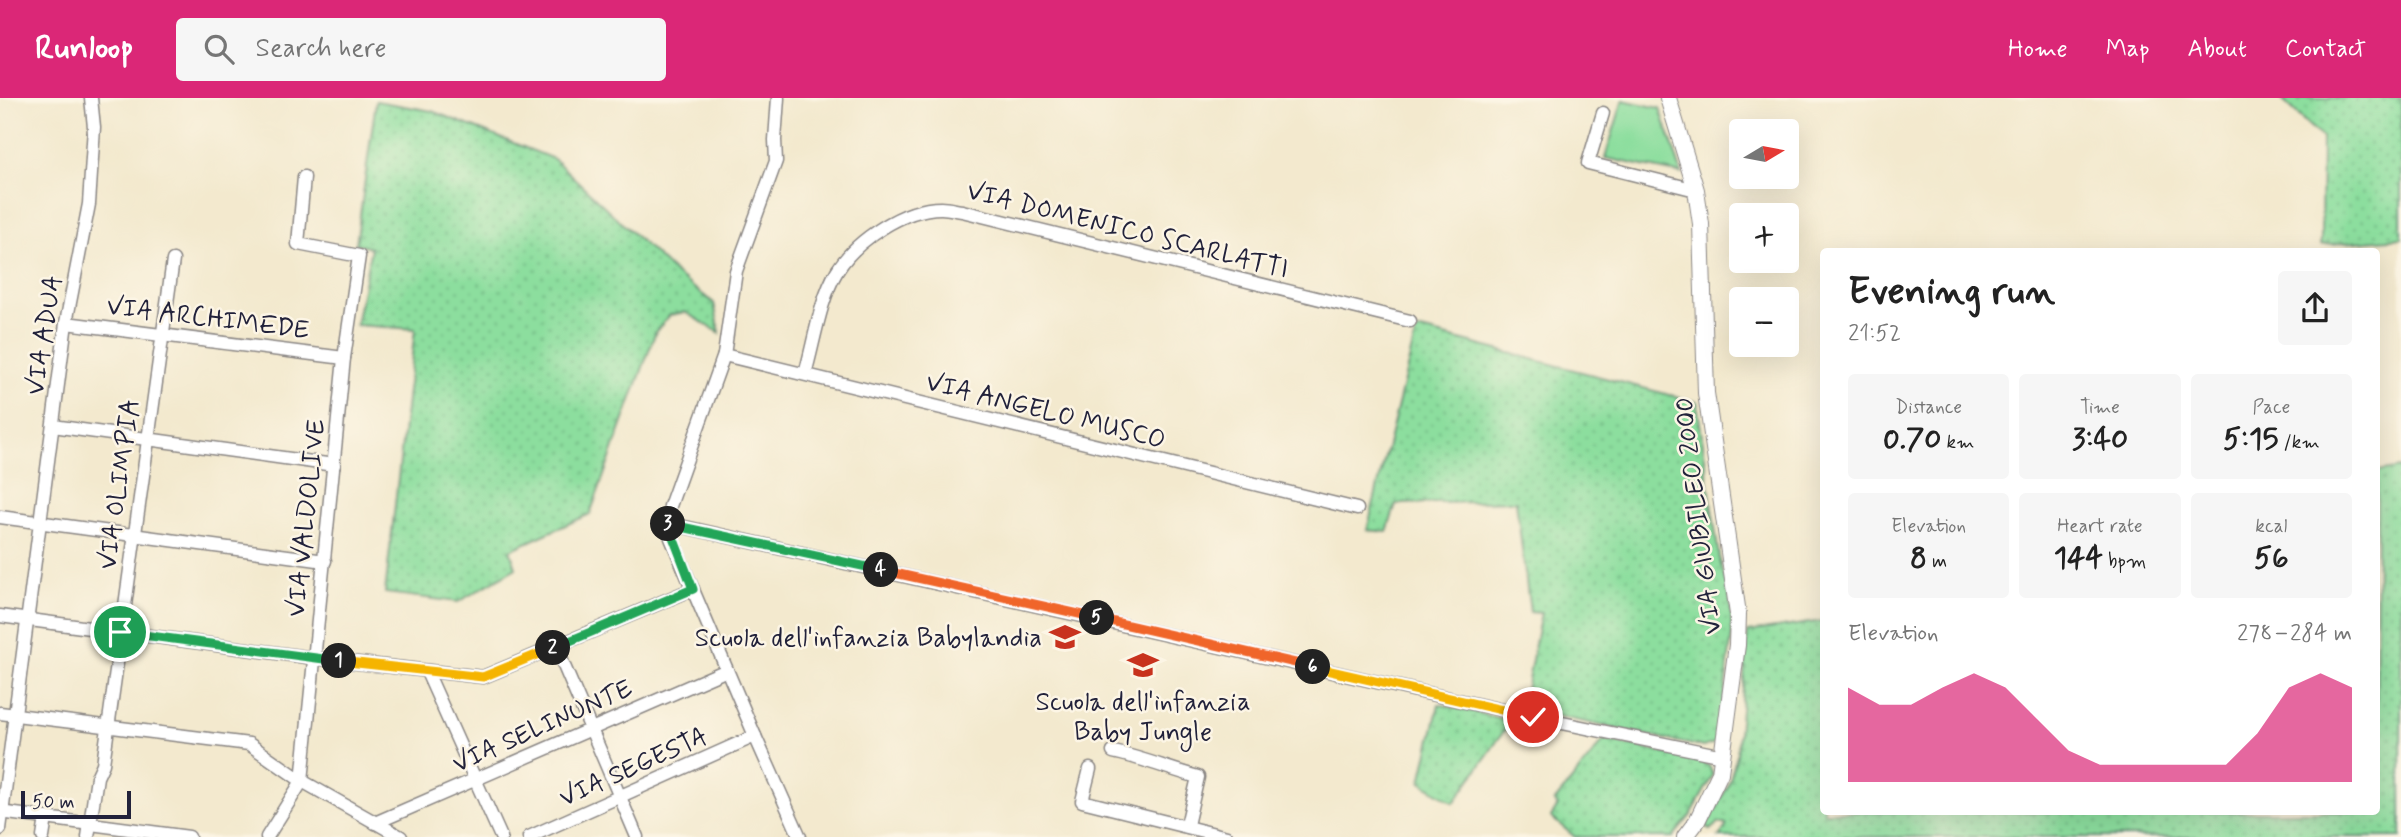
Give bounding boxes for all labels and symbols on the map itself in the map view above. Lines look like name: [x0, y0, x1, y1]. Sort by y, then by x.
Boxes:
north arrow: [1729, 119, 1799, 189]
street label: VIA DOMENICO SCARLATTI: [963, 174, 1292, 287]
street label: VIA ADUA: [19, 273, 71, 398]
street label: VIA ARCHIMEDE: [105, 290, 311, 348]
street label: VIA ANGELO MUSCO: [922, 366, 1169, 458]
street label: VIA GIUBILEO 2000: [1668, 395, 1730, 636]
street label: VIA OLIMPIA: [91, 397, 149, 572]
street label: VIA VALDOLIVE: [280, 418, 334, 619]
pin: 3: [650, 506, 686, 542]
pin: 4: [864, 552, 898, 588]
pin: 5: [1080, 601, 1114, 636]
pin: [90, 602, 150, 662]
school or university icon: Scuola dell'infanzia Babylandia: [1048, 620, 1082, 654]
place label: Scuola dell'infanzia Babylandia: [695, 622, 1042, 656]
pin: 2: [536, 630, 570, 666]
pin: 1: [322, 644, 356, 678]
school or university icon: Scuola dell'infanzia Baby Jungle: [1126, 648, 1160, 682]
pin: 6: [1296, 650, 1330, 684]
street label: VIA SELINUNTE: [448, 672, 638, 782]
place label: Scuola dell'infanzia Baby Jungle: [1036, 686, 1251, 752]
pin: [1503, 687, 1563, 747]
street label: VIA SEGESTA: [554, 720, 713, 816]
scale bar: [21, 788, 131, 820]

